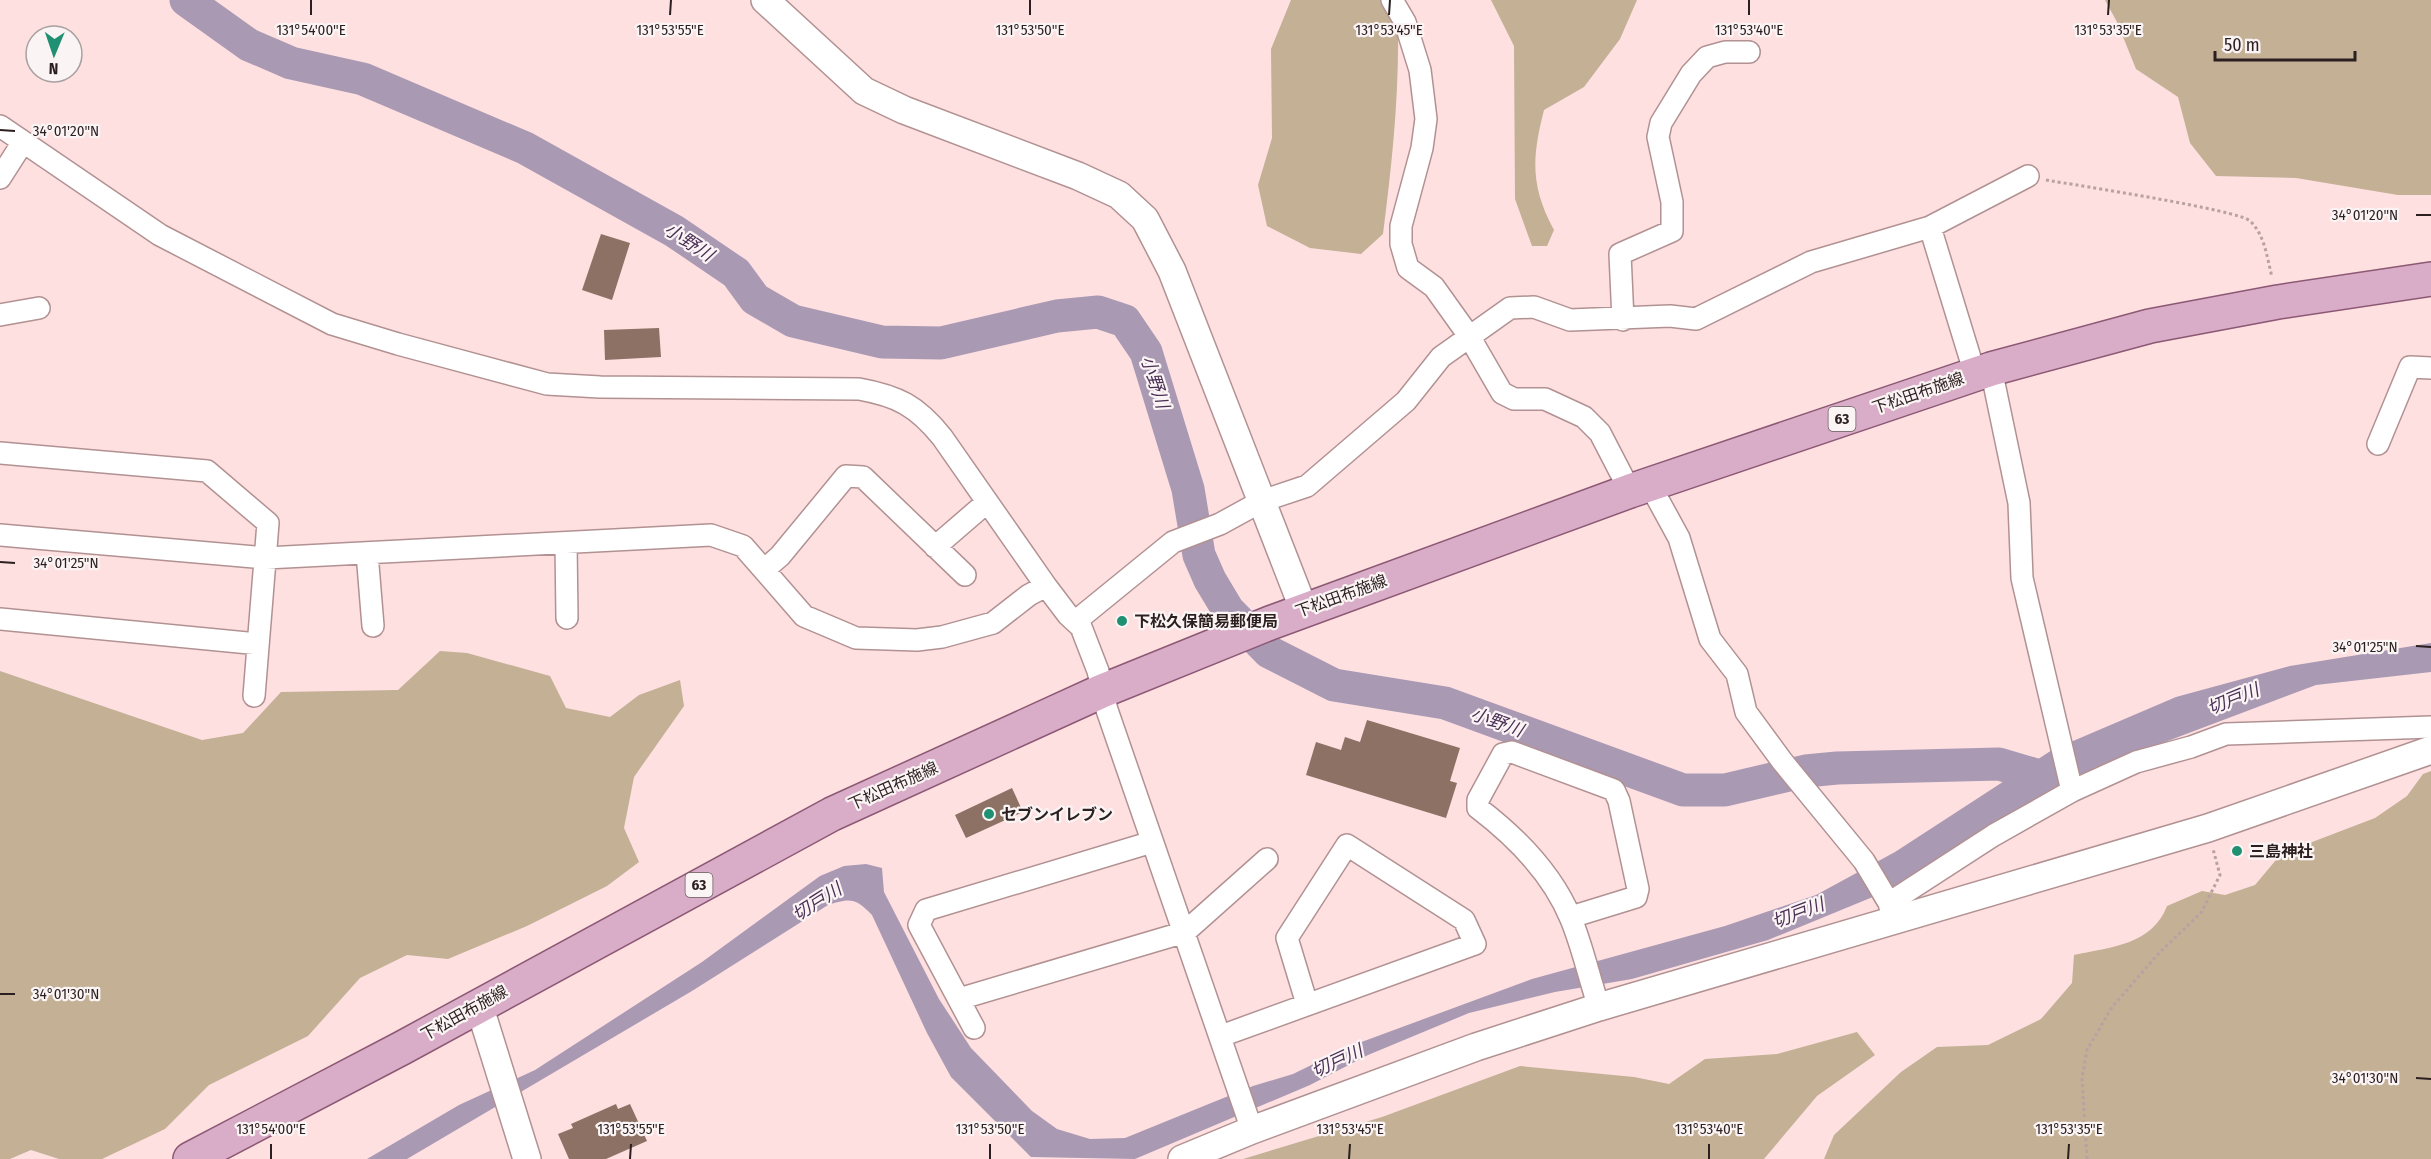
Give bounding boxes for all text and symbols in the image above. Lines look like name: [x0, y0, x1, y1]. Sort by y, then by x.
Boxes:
text: 131°54'00"E: [276, 21, 346, 39]
text: 131°53'55"E: [636, 21, 704, 39]
text: 131°53'50"E: [996, 21, 1064, 39]
text: 131°53'45"E: [1355, 21, 1423, 39]
text: 131°53'40"E: [1715, 21, 1783, 39]
text: 131°53'35"E: [2074, 21, 2142, 39]
north arrow: [24, 24, 84, 84]
scale bar: [2215, 24, 2354, 62]
text: 50 m: [2224, 34, 2260, 56]
text: N: [48, 59, 59, 78]
text: 34°01'20"N: [33, 122, 99, 140]
text: 34°01'20"N: [2332, 206, 2398, 224]
water label: 小野川: [660, 218, 719, 267]
water label: 小野川: [1136, 353, 1174, 413]
street label: 下松田布施線: [1870, 368, 1966, 418]
road number: 63: [1828, 407, 1856, 431]
text: 34°01'25"N: [33, 554, 99, 572]
street label: 下松田布施線: [1293, 571, 1389, 621]
place label: 下松久保簡易郵便局: [1134, 612, 1278, 631]
marker: 下松久保簡易郵便局: [1115, 614, 1129, 628]
text: 34°01'25"N: [2332, 638, 2398, 656]
water label: 切戸川: [2204, 678, 2264, 719]
water label: 小野川: [1468, 702, 1528, 742]
street label: 下松田布施線: [845, 758, 941, 814]
place label: セブンイレブン: [1001, 805, 1113, 824]
marker: セブンイレブン: [982, 807, 996, 821]
place label: 三島神社: [2249, 842, 2313, 861]
marker: 三島神社: [2230, 844, 2244, 858]
road number: 63: [686, 873, 712, 897]
water label: 切戸川: [788, 877, 847, 926]
water label: 切戸川: [1769, 892, 1829, 933]
street label: 下松田布施線: [417, 981, 511, 1045]
text: 34°01'30"N: [33, 985, 99, 1003]
water label: 切戸川: [1308, 1039, 1368, 1082]
text: 34°01'30"N: [2332, 1069, 2398, 1087]
text: 131°54'00"E: [236, 1120, 306, 1138]
text: 131°53'55"E: [597, 1120, 665, 1138]
text: 131°53'50"E: [956, 1120, 1024, 1138]
text: 131°53'45"E: [1316, 1120, 1384, 1138]
text: 131°53'40"E: [1675, 1120, 1743, 1138]
text: 131°53'35"E: [2035, 1120, 2103, 1138]

